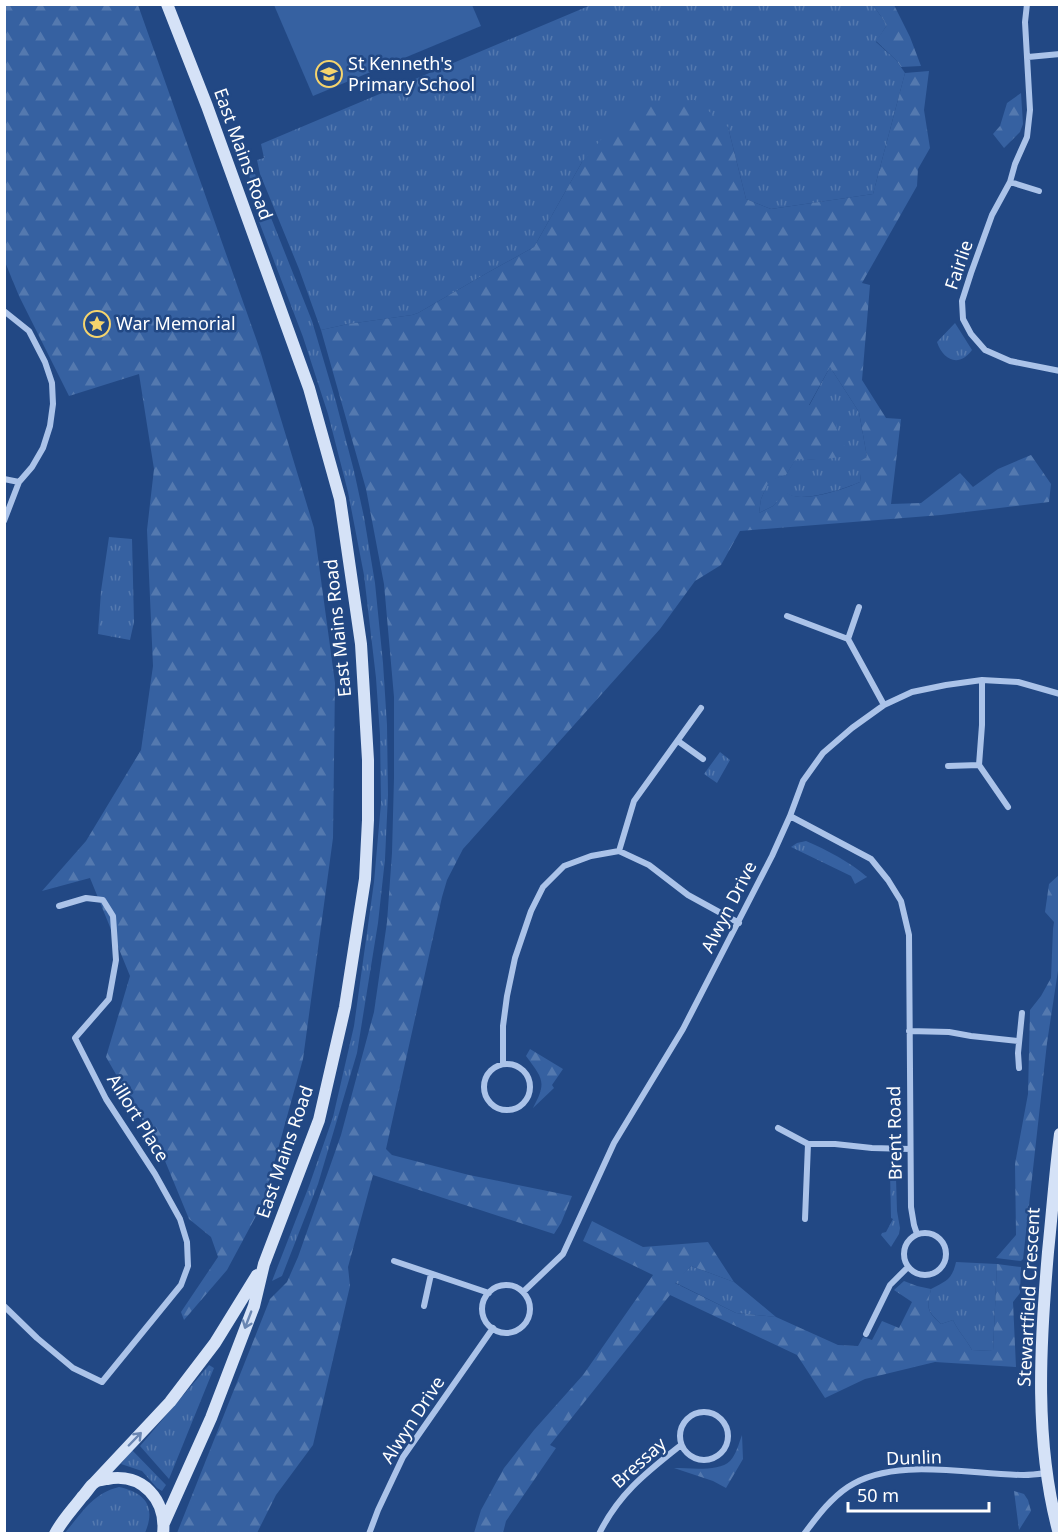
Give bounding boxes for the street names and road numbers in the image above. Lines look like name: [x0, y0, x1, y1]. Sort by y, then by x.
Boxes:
street label: East Mains Road: [209, 84, 279, 223]
street label: Fairlie: [938, 237, 978, 293]
street label: East Mains Road: [318, 558, 356, 698]
street label: Alwyn Drive: [695, 857, 761, 956]
street label: Aillort Place: [102, 1069, 175, 1166]
street label: East Mains Road: [250, 1082, 318, 1221]
street label: Brent Road: [881, 1086, 907, 1180]
street label: Stewartfield Crescent: [1011, 1206, 1045, 1387]
street label: Alwyn Drive: [375, 1371, 449, 1468]
street label: Bressay: [606, 1431, 671, 1493]
street label: Dunlin: [886, 1444, 942, 1470]

